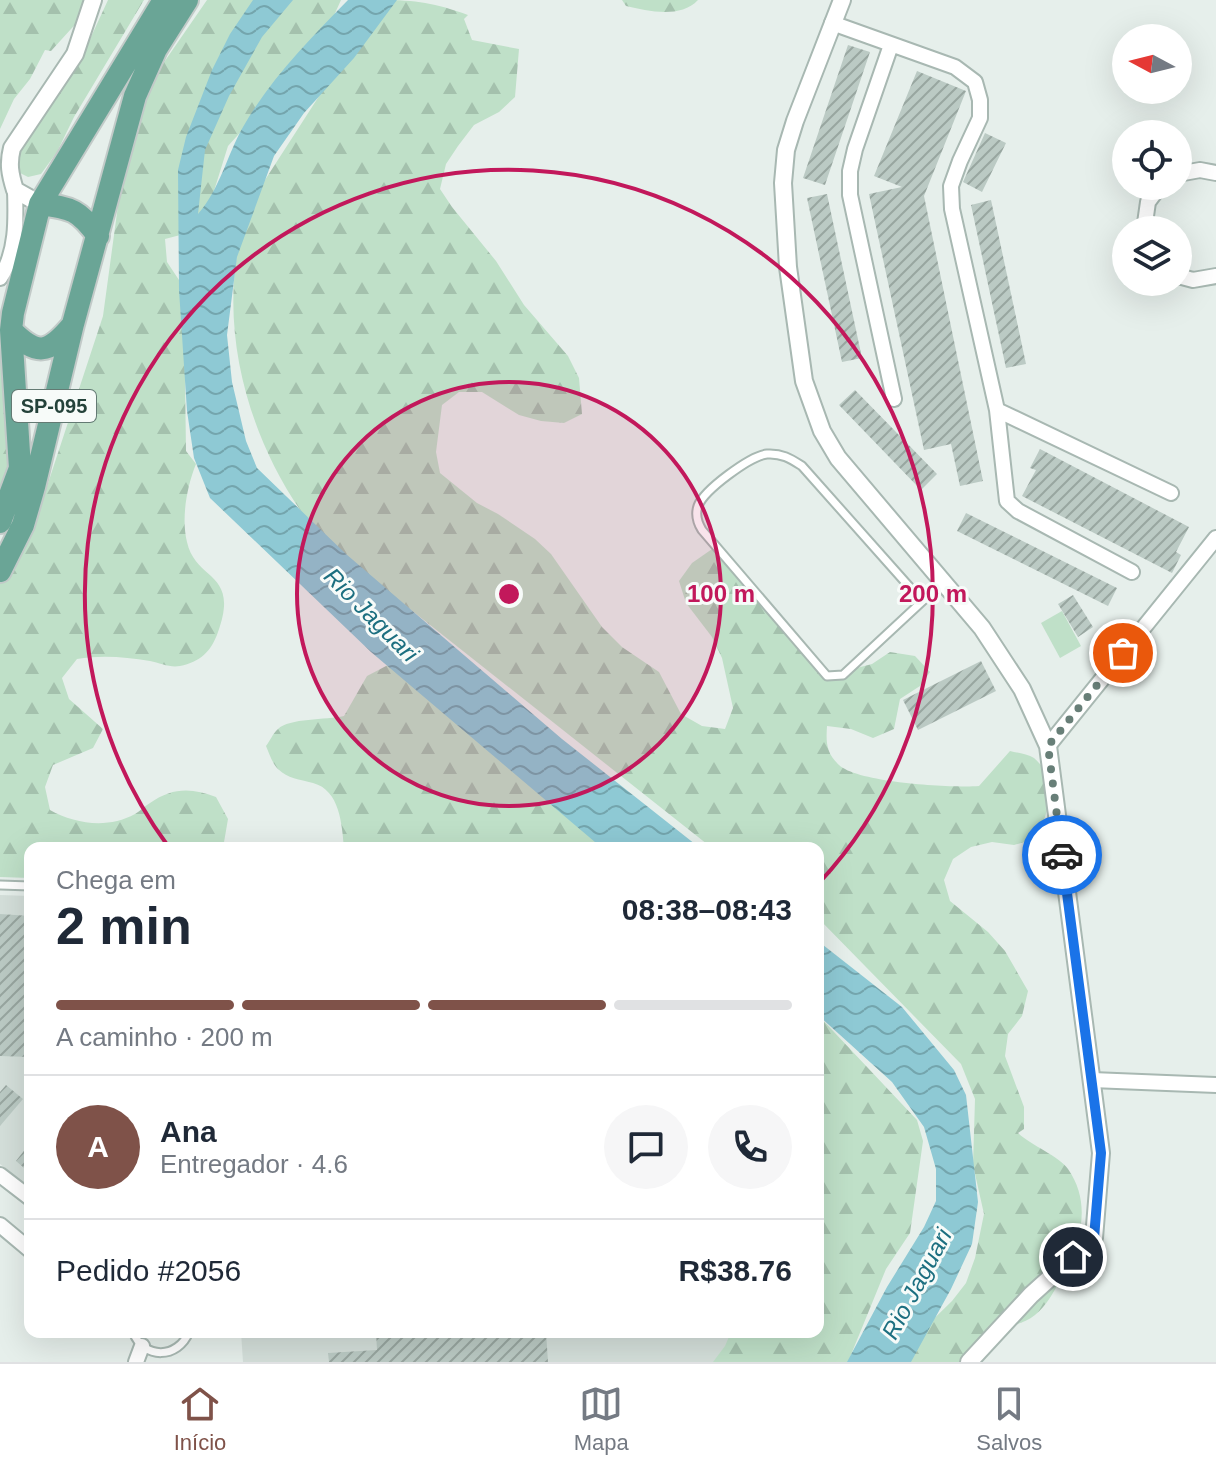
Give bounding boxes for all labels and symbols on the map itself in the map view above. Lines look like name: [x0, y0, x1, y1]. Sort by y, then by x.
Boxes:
north arrow: [1112, 24, 1192, 104]
road number: SP-095: [12, 390, 96, 422]
water label: Rio Jaguari: [319, 562, 424, 668]
centre of rings: [495, 580, 523, 608]
text: 100 m: [687, 580, 755, 607]
text: 200 m: [899, 580, 967, 607]
pin: [1089, 619, 1157, 687]
courier: [1022, 815, 1102, 895]
water label: Rio Jaguari: [876, 1223, 957, 1344]
pin: [1039, 1223, 1107, 1291]

